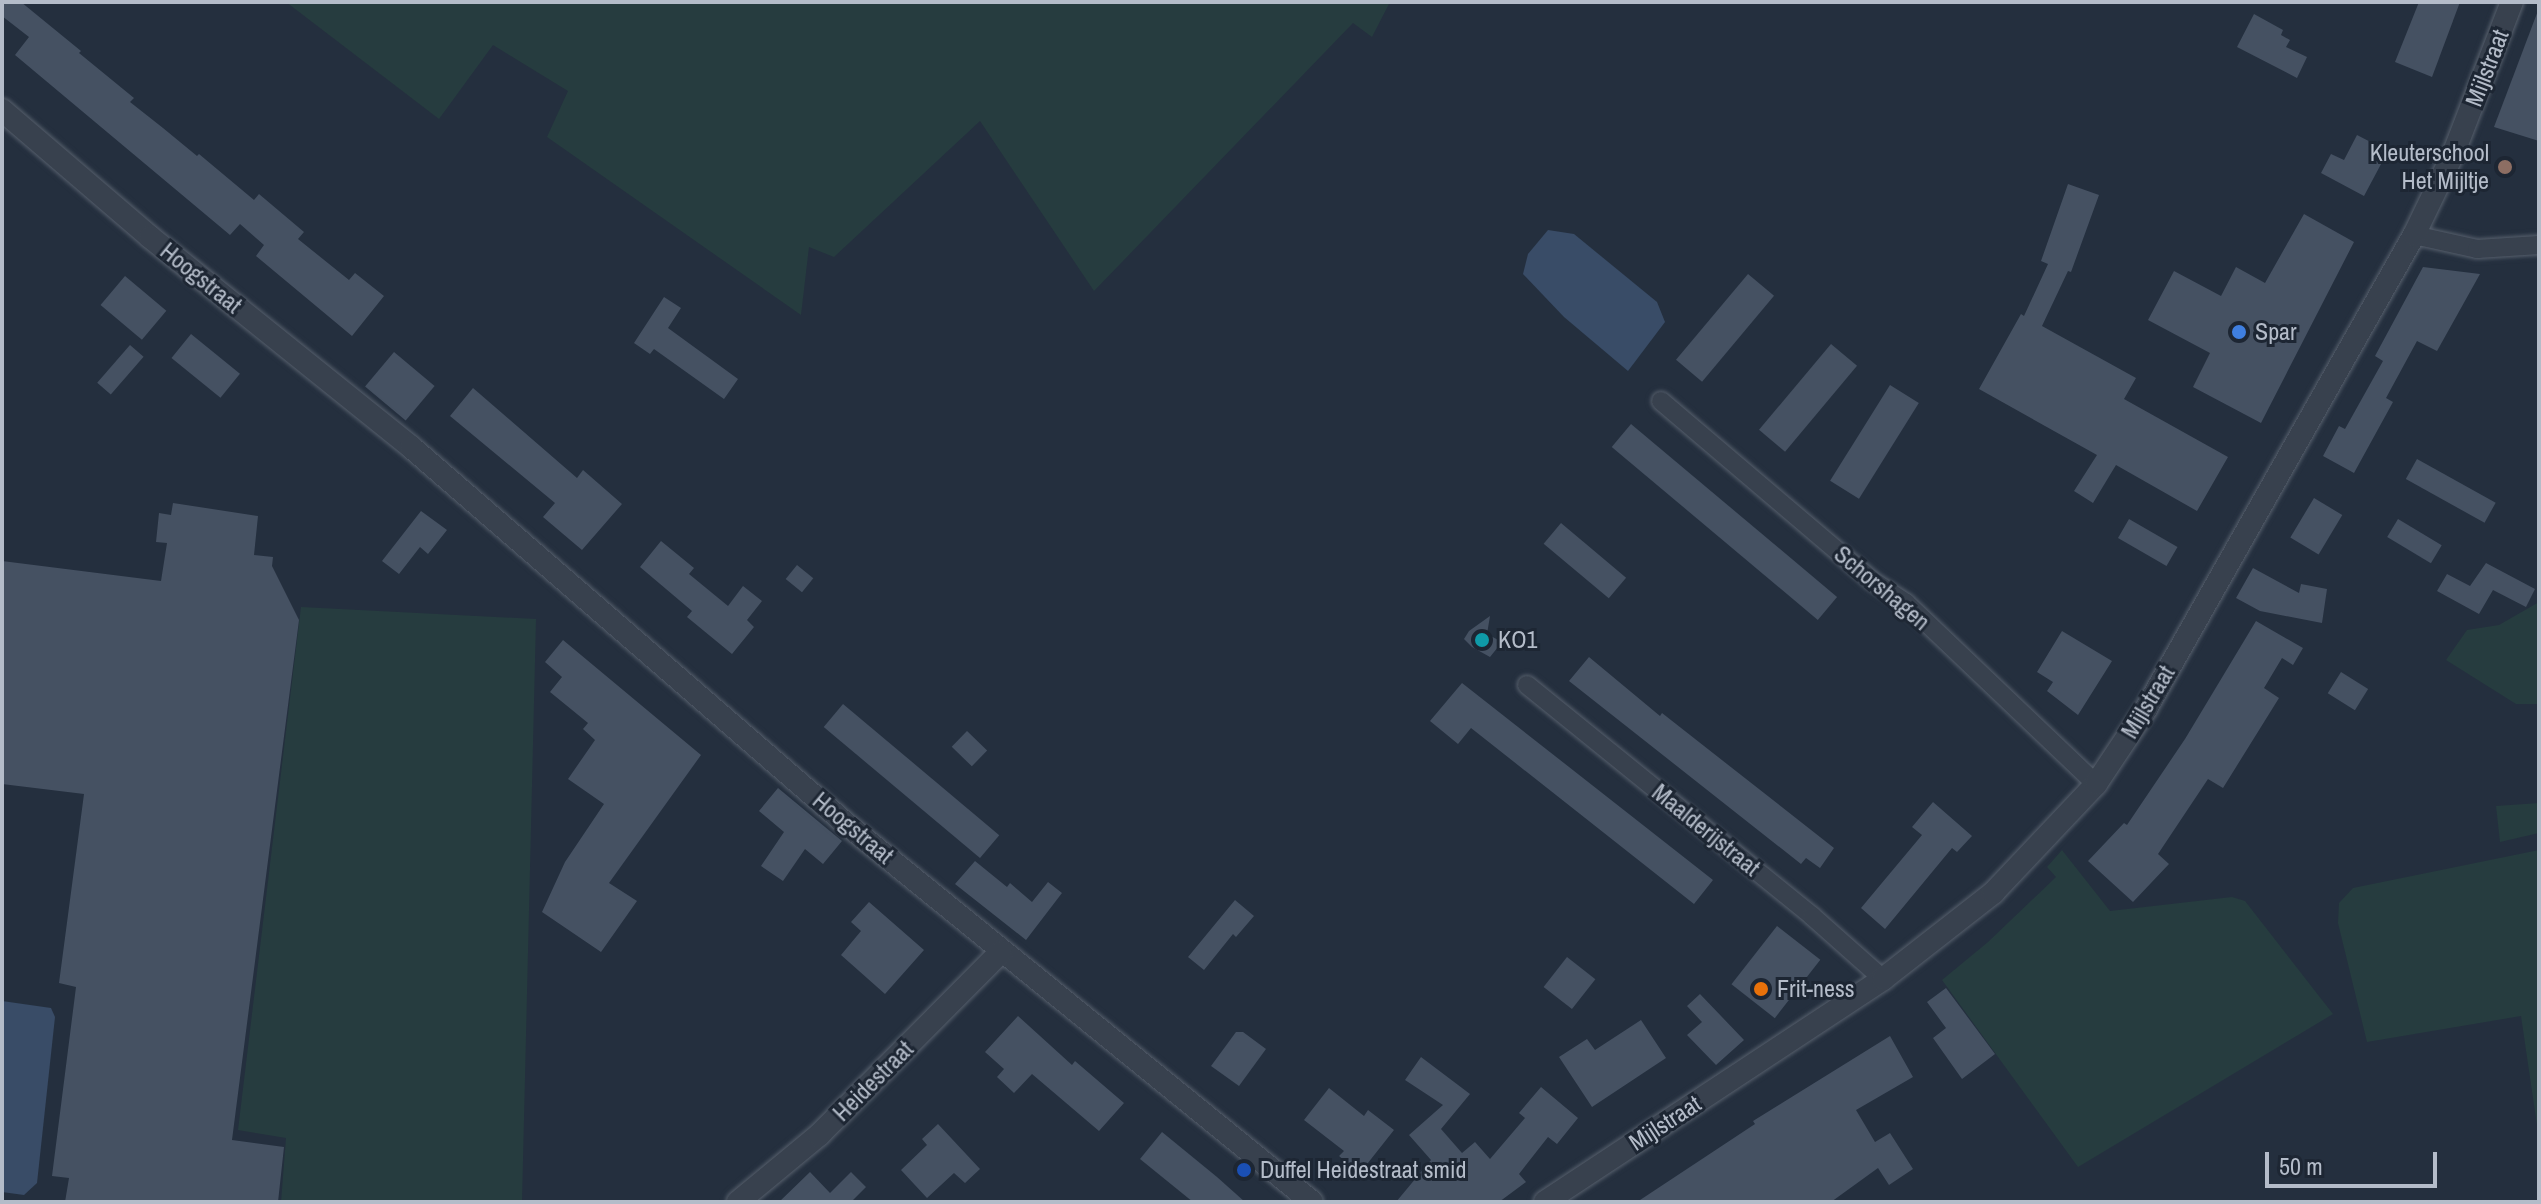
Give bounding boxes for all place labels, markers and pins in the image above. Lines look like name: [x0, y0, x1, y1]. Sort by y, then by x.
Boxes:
place label: Kleuterschool Het Mijltje: [2370, 139, 2489, 195]
marker: Kleuterschool Het Mijltje: [2496, 158, 2514, 176]
place label: Spar: [2255, 318, 2297, 346]
marker: Spar: [2230, 323, 2248, 341]
place label: KO1: [1498, 626, 1537, 654]
marker: KO1: [1473, 631, 1491, 649]
place label: Frit-ness: [1777, 975, 1855, 1003]
marker: Frit-ness: [1752, 980, 1770, 998]
place label: Duffel Heidestraat smid: [1260, 1156, 1466, 1184]
marker: Duffel Heidestraat smid: [1235, 1161, 1253, 1179]

